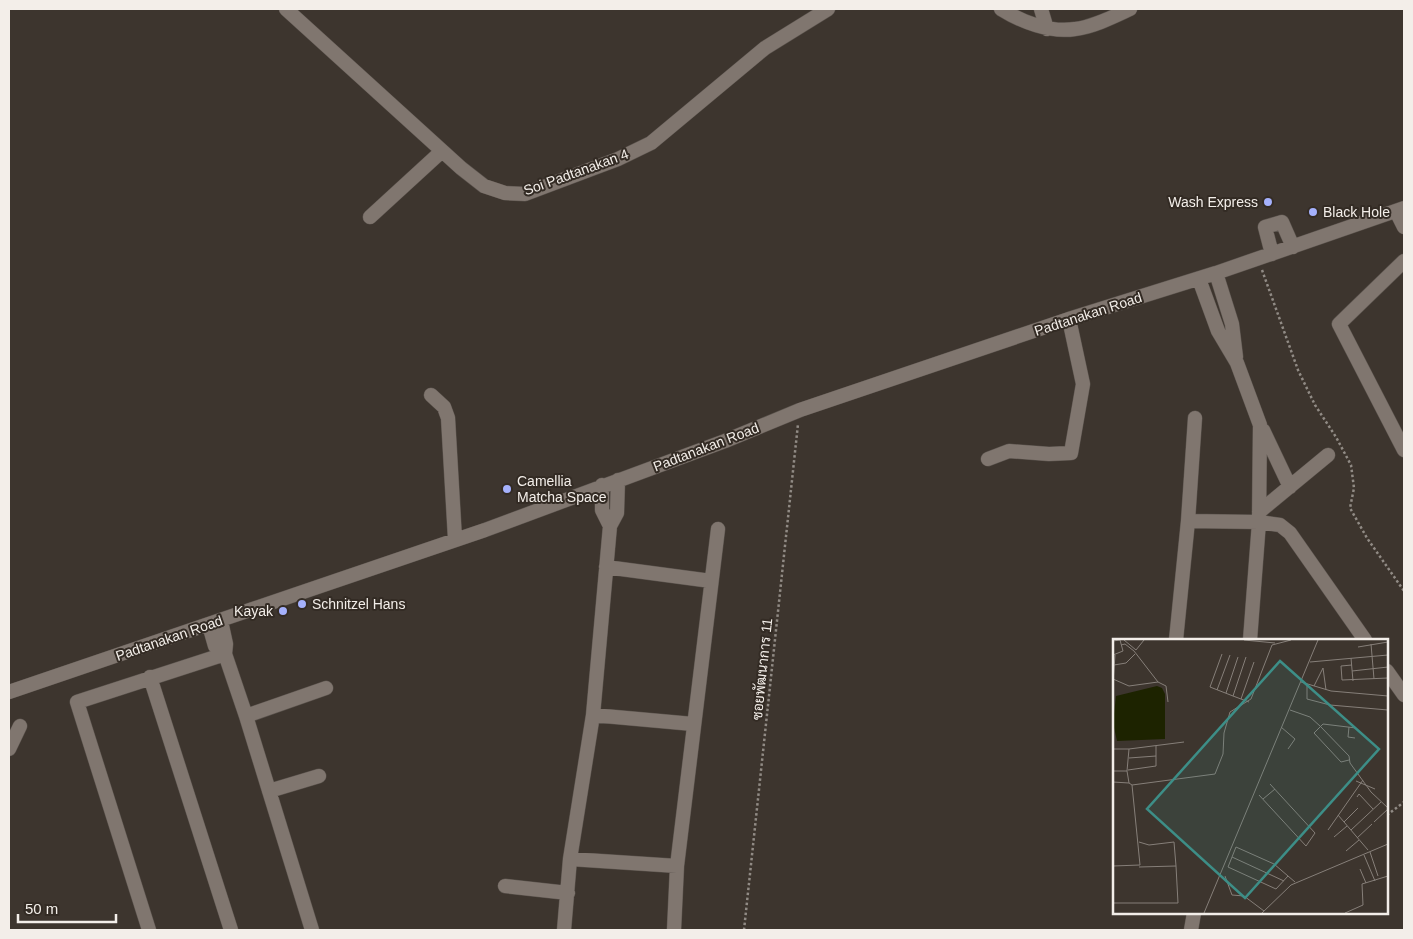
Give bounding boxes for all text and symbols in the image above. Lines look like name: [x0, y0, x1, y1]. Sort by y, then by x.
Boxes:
street label: Soi Padtanakan 4: [521, 146, 631, 198]
place label: Wash Express: [1168, 194, 1258, 210]
marker: Wash Express: [1262, 196, 1274, 208]
place label: Black Hole: [1323, 204, 1390, 220]
marker: Black Hole: [1307, 206, 1319, 218]
street label: Padtanakan Road: [1032, 289, 1144, 339]
street label: Padtanakan Road: [651, 419, 761, 475]
place label: Camellia Matcha Space: [517, 473, 607, 505]
marker: Camellia Matcha Space: [501, 483, 513, 495]
place label: Schnitzel Hans: [312, 596, 405, 612]
marker: Schnitzel Hans: [296, 598, 308, 610]
place label: Kayak: [234, 603, 274, 619]
marker: Kayak: [277, 605, 289, 617]
street label: Padtanakan Road: [113, 612, 225, 664]
street label: ซอยพัฒนาการ 11: [749, 617, 775, 721]
inset map: [1113, 639, 1388, 914]
scale bar: [18, 892, 115, 924]
text: 50 m: [25, 900, 58, 917]

